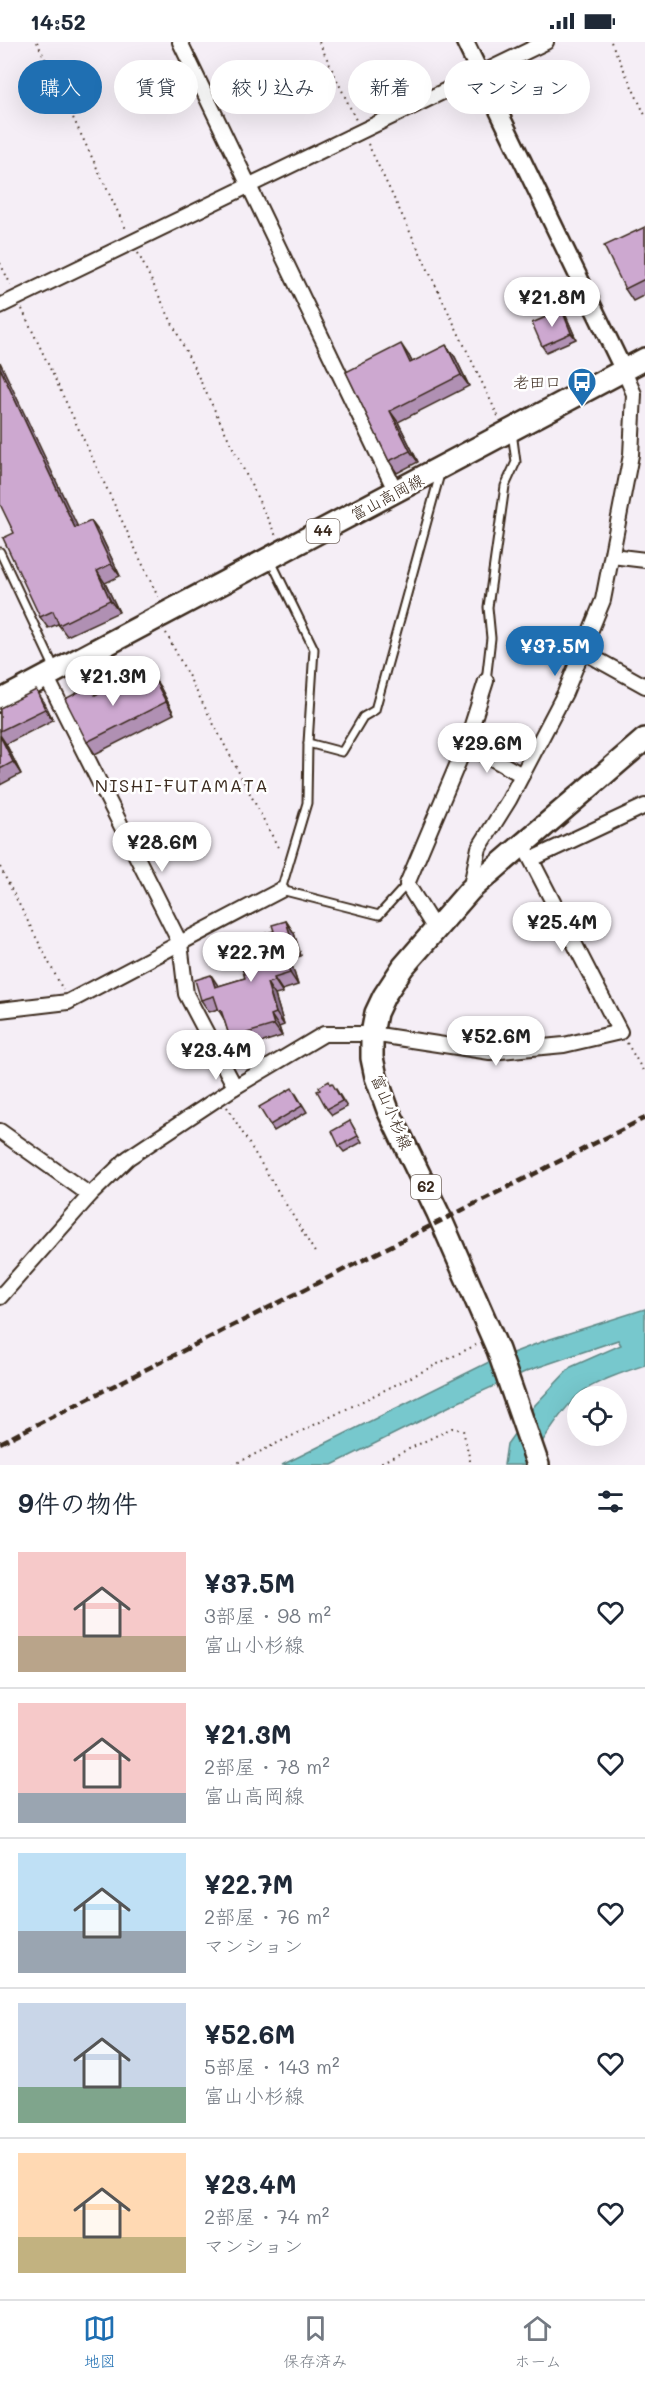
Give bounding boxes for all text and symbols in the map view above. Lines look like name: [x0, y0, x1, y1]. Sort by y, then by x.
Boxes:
text: 14:52: [30, 7, 86, 36]
chip: 購入: [18, 60, 102, 114]
chip: 賃貸: [114, 60, 198, 114]
chip: 絞り込み: [210, 60, 336, 114]
chip: 新着: [348, 60, 432, 114]
chip: マンション: [444, 60, 590, 114]
pin: ¥21.8M: [503, 277, 601, 328]
text: ¥21.8M: [518, 283, 586, 309]
bus stop icon: 老田口: [566, 366, 598, 408]
place label: 老田口: [513, 371, 561, 392]
street label: 富山高岡線: [347, 469, 427, 525]
road number: 44: [306, 519, 340, 543]
pin: ¥37.5M: [506, 626, 604, 677]
text: ¥37.5M: [520, 632, 590, 658]
pin: ¥21.3M: [64, 656, 162, 707]
text: ¥21.3M: [79, 662, 147, 688]
pin: ¥29.6M: [438, 723, 536, 774]
text: ¥29.6M: [452, 729, 522, 755]
district label: NISHI-FUTAMATA: [95, 773, 269, 797]
pin: ¥28.6M: [113, 822, 211, 873]
text: ¥28.6M: [126, 828, 198, 854]
pin: ¥25.4M: [513, 902, 611, 953]
text: ¥25.4M: [527, 908, 597, 934]
pin: ¥22.7M: [202, 932, 300, 983]
text: ¥22.7M: [217, 938, 285, 964]
pin: ¥52.6M: [447, 1016, 545, 1067]
text: ¥52.6M: [461, 1022, 531, 1048]
pin: ¥23.4M: [167, 1030, 265, 1081]
text: ¥23.4M: [180, 1036, 252, 1062]
street label: 富山小杉線: [367, 1071, 418, 1153]
road number: 62: [411, 1175, 441, 1199]
map controls: [567, 1386, 627, 1446]
button: locate: [567, 1386, 627, 1446]
icon: filters: [594, 1485, 627, 1518]
text: 9件の物件: [18, 1486, 138, 1520]
text: ¥37.5M: [204, 1566, 295, 1600]
icon: home: [66, 1576, 138, 1648]
icon: heart: [594, 1596, 627, 1629]
text: 3部屋 · 98 m²: [204, 1602, 331, 1628]
text: 富山小杉線: [204, 1631, 304, 1657]
text: ¥21.3M: [204, 1717, 292, 1751]
icon: home: [66, 1727, 138, 1799]
icon: heart: [594, 1747, 627, 1780]
text: 2部屋 · 78 m²: [204, 1753, 330, 1779]
text: 富山高岡線: [204, 1782, 304, 1808]
text: ¥22.7M: [204, 1867, 294, 1901]
icon: home: [66, 1877, 138, 1949]
icon: heart: [594, 1897, 627, 1930]
text: 2部屋 · 76 m²: [204, 1903, 330, 1929]
text: マンション: [204, 1932, 303, 1958]
text: ¥52.6M: [204, 2017, 296, 2051]
icon: home: [66, 2027, 138, 2099]
icon: heart: [594, 2047, 627, 2080]
text: 5部屋 · 143 m²: [204, 2053, 339, 2079]
text: 富山小杉線: [204, 2082, 304, 2108]
text: ¥23.4M: [204, 2167, 297, 2201]
icon: home: [66, 2177, 138, 2249]
icon: heart: [594, 2197, 627, 2230]
text: 2部屋 · 74 m²: [204, 2203, 329, 2229]
text: マンション: [204, 2232, 303, 2258]
tab: 地図: [83, 2312, 116, 2372]
tab: 保存済み: [283, 2312, 347, 2372]
tab: ホーム: [514, 2312, 562, 2372]

